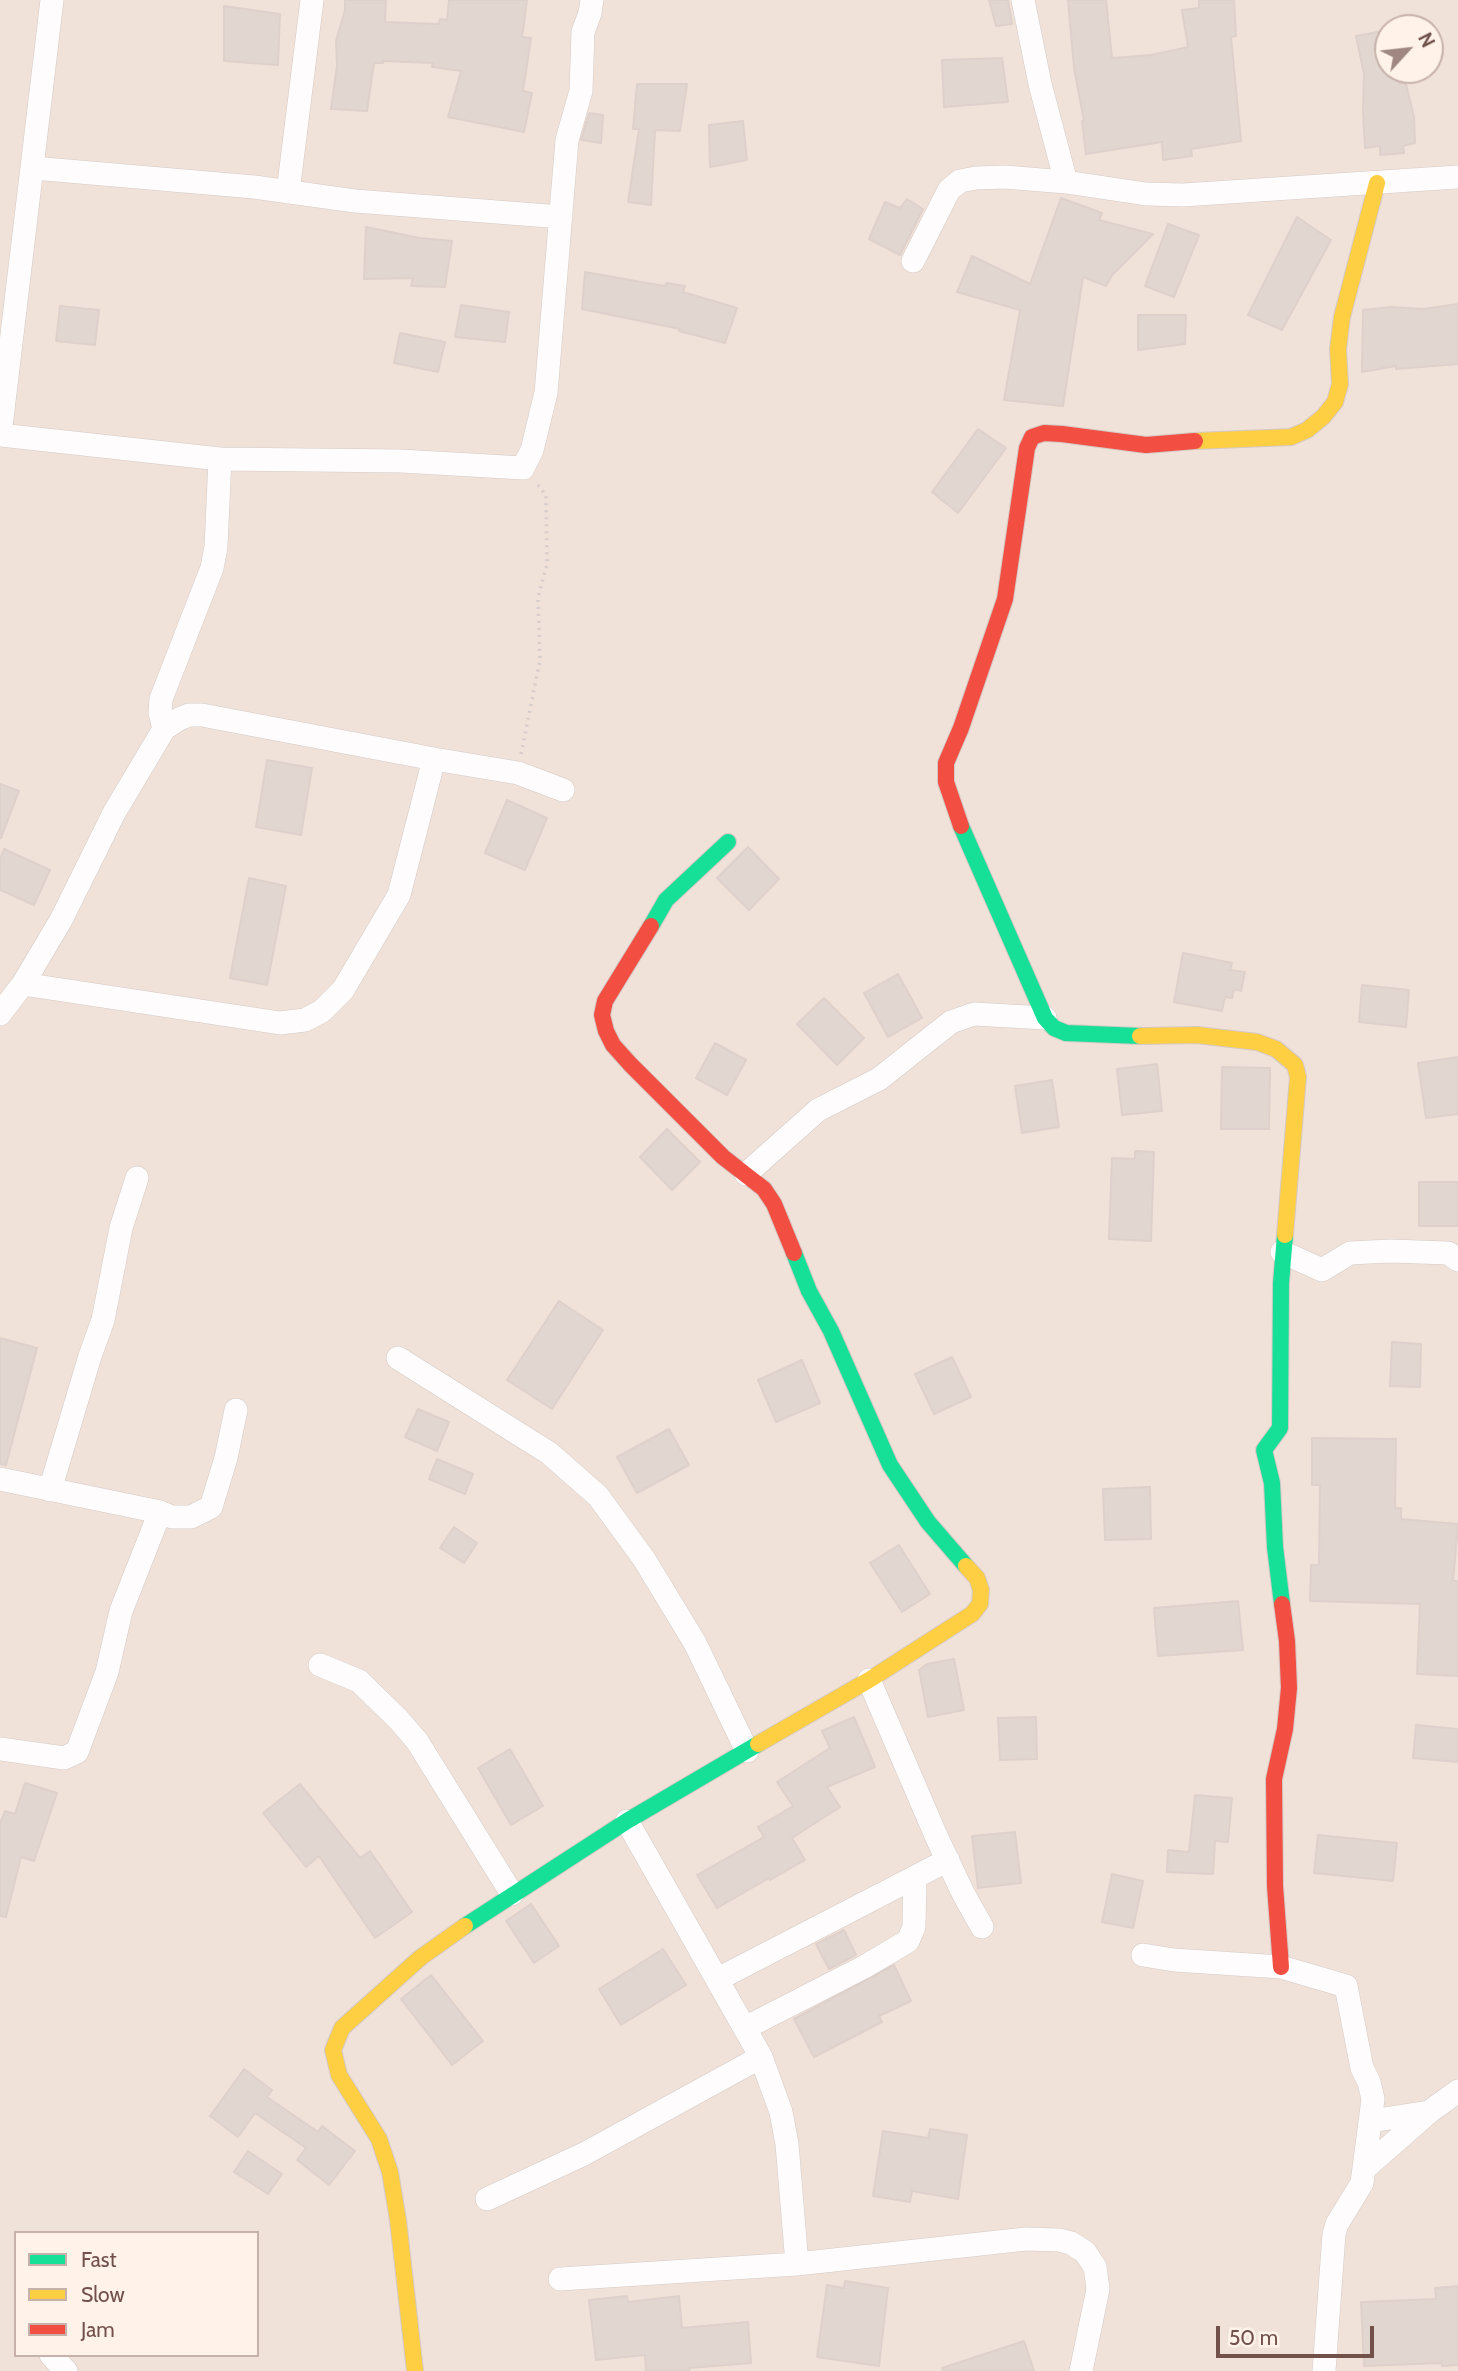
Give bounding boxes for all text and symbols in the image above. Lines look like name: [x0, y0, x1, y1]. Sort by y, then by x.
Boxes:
north arrow: [1374, 14, 1444, 84]
text: N: [1413, 29, 1440, 51]
legend: [14, 2231, 259, 2357]
text: Fast: [81, 2247, 117, 2272]
text: Slow: [81, 2282, 125, 2307]
scale bar: [1220, 2312, 1378, 2356]
text: Jam: [81, 2317, 115, 2342]
text: 50 m: [1229, 2325, 1278, 2350]

